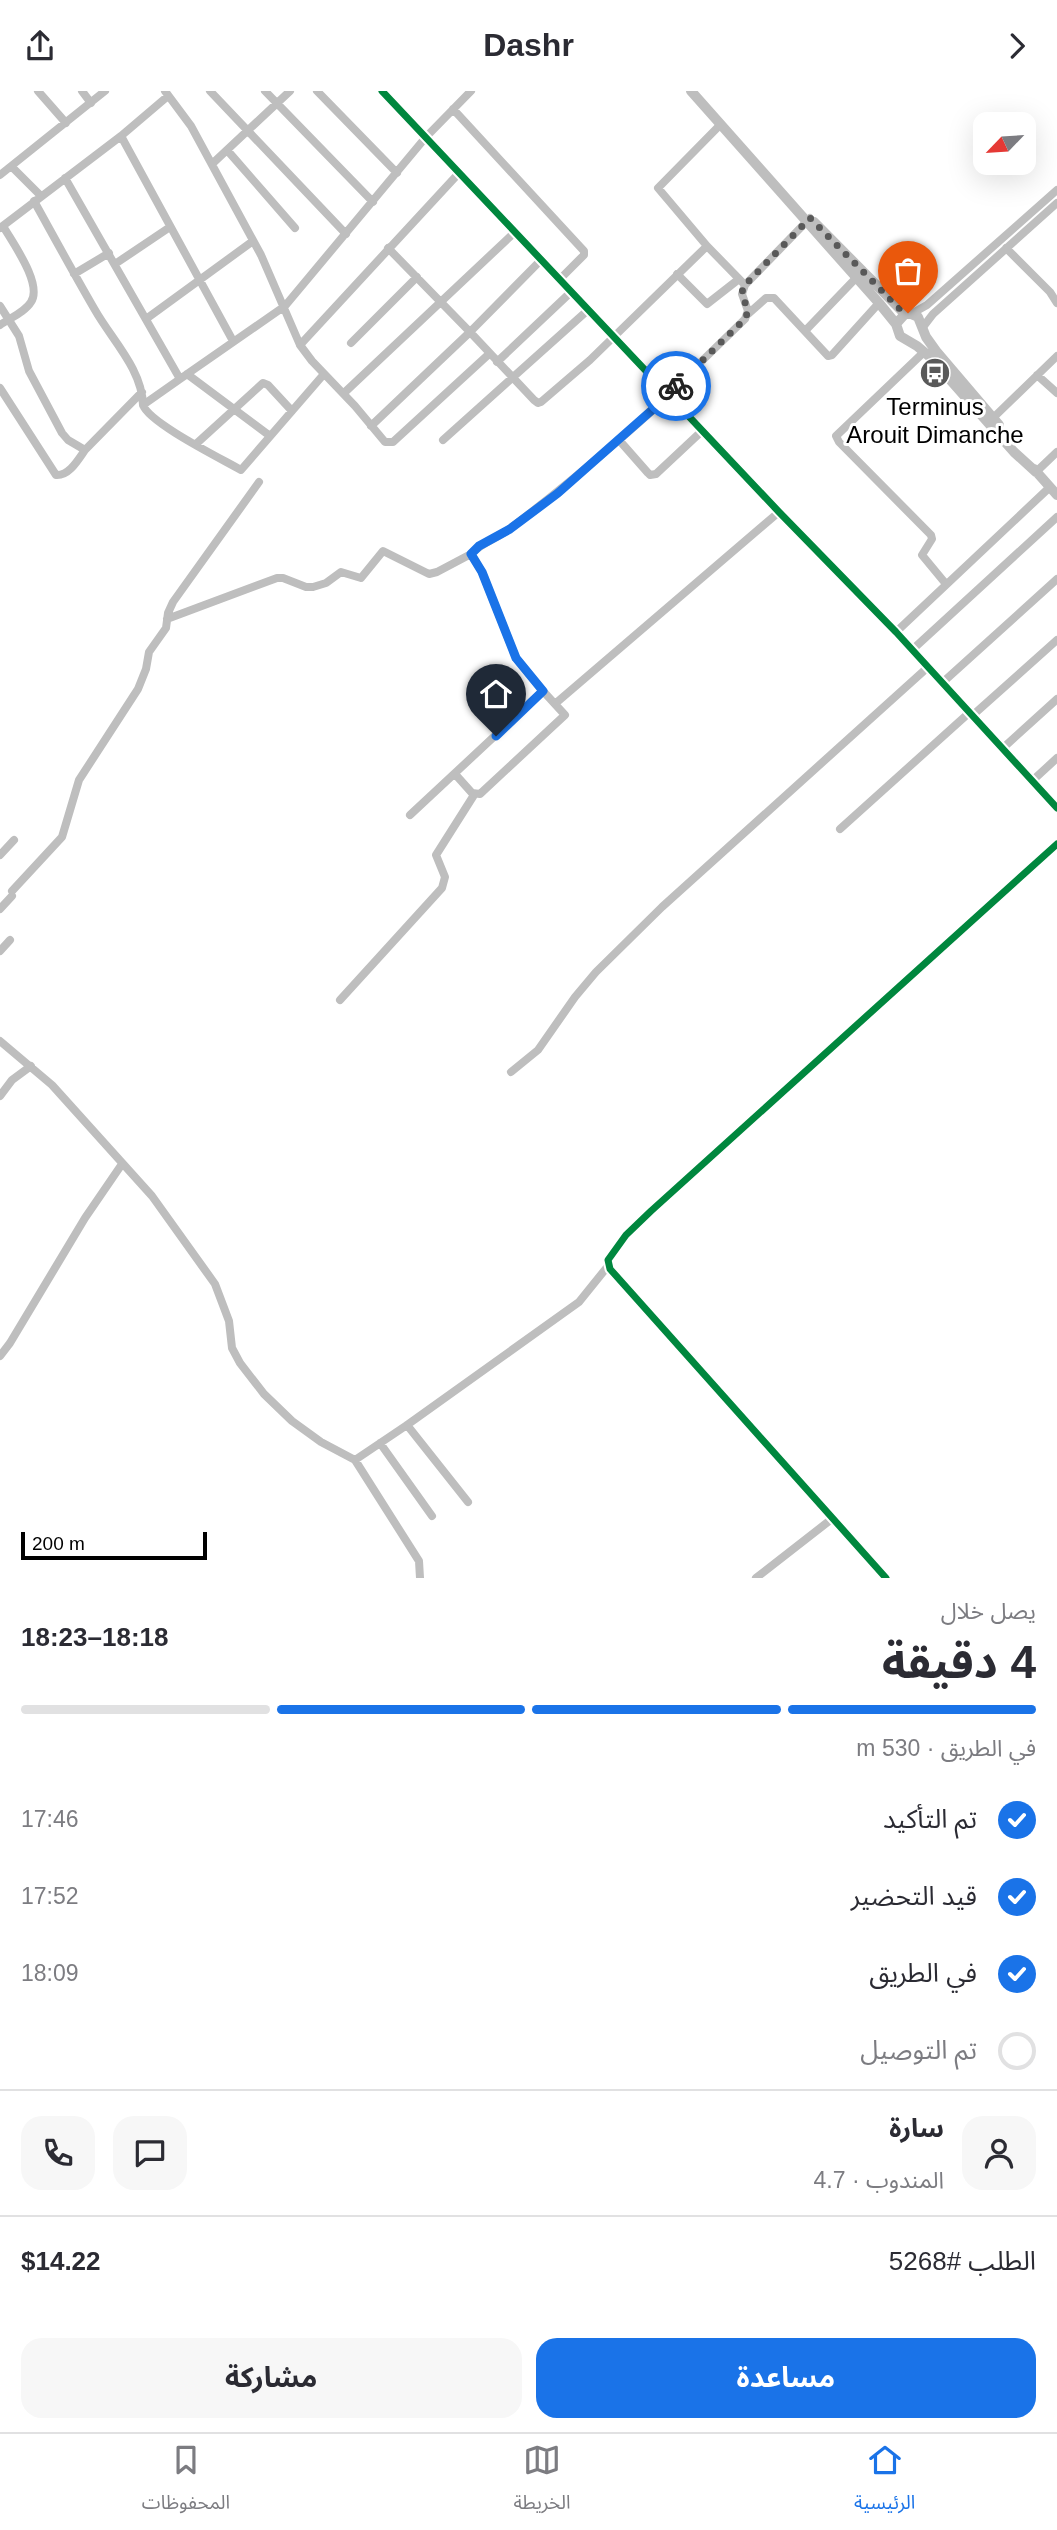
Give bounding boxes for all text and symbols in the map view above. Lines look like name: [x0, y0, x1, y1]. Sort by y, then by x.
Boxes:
icon: share: [21, 27, 59, 65]
text: Dashr: [483, 27, 574, 63]
icon: forward: [998, 27, 1036, 65]
north arrow: [973, 112, 1036, 175]
map controls: [973, 112, 1036, 175]
pin: [878, 241, 938, 313]
icon: bag: [889, 252, 927, 290]
courier: [641, 351, 711, 421]
bus stop icon: Terminus Arouit Dimanche: [918, 356, 952, 390]
icon: bike: [657, 367, 695, 405]
place label: Terminus Arouit Dimanche: [846, 393, 1024, 448]
pin: [466, 664, 526, 736]
icon: home: [477, 675, 515, 713]
scale bar: [21, 1529, 206, 1561]
text: 200 m: [32, 1533, 85, 1554]
text: يصل خلال: [941, 1598, 1036, 1624]
text: 18:18–18:23: [21, 1622, 168, 1652]
text: 4 دقيقة: [882, 1636, 1036, 1688]
text: في الطريق · 530 m: [856, 1735, 1036, 1761]
icon: check: [998, 1801, 1036, 1839]
text: تم التأكيد: [883, 1804, 977, 1834]
text: 17:46: [21, 1806, 79, 1832]
icon: check: [998, 1878, 1036, 1916]
text: قيد التحضير: [851, 1881, 977, 1911]
text: 17:52: [21, 1883, 79, 1909]
icon: check: [998, 1955, 1036, 1993]
text: في الطريق: [869, 1958, 977, 1988]
text: 18:09: [21, 1960, 79, 1986]
text: تم التوصيل: [860, 2035, 977, 2065]
text: سارة: [889, 2113, 944, 2143]
button: phone: [21, 2116, 95, 2190]
button: chat: [113, 2116, 187, 2190]
button: person: [962, 2116, 1036, 2190]
text: المندوب · 4.7: [814, 2167, 944, 2193]
text: $14.22: [21, 2246, 101, 2276]
text: الطلب #5268: [889, 2246, 1036, 2276]
button: مشاركة: [21, 2338, 522, 2418]
button: مساعدة: [536, 2338, 1036, 2418]
tab: المحفوظات: [142, 2441, 230, 2523]
tab: الخريطة: [514, 2441, 571, 2523]
tab: الرئيسية: [854, 2441, 915, 2523]

